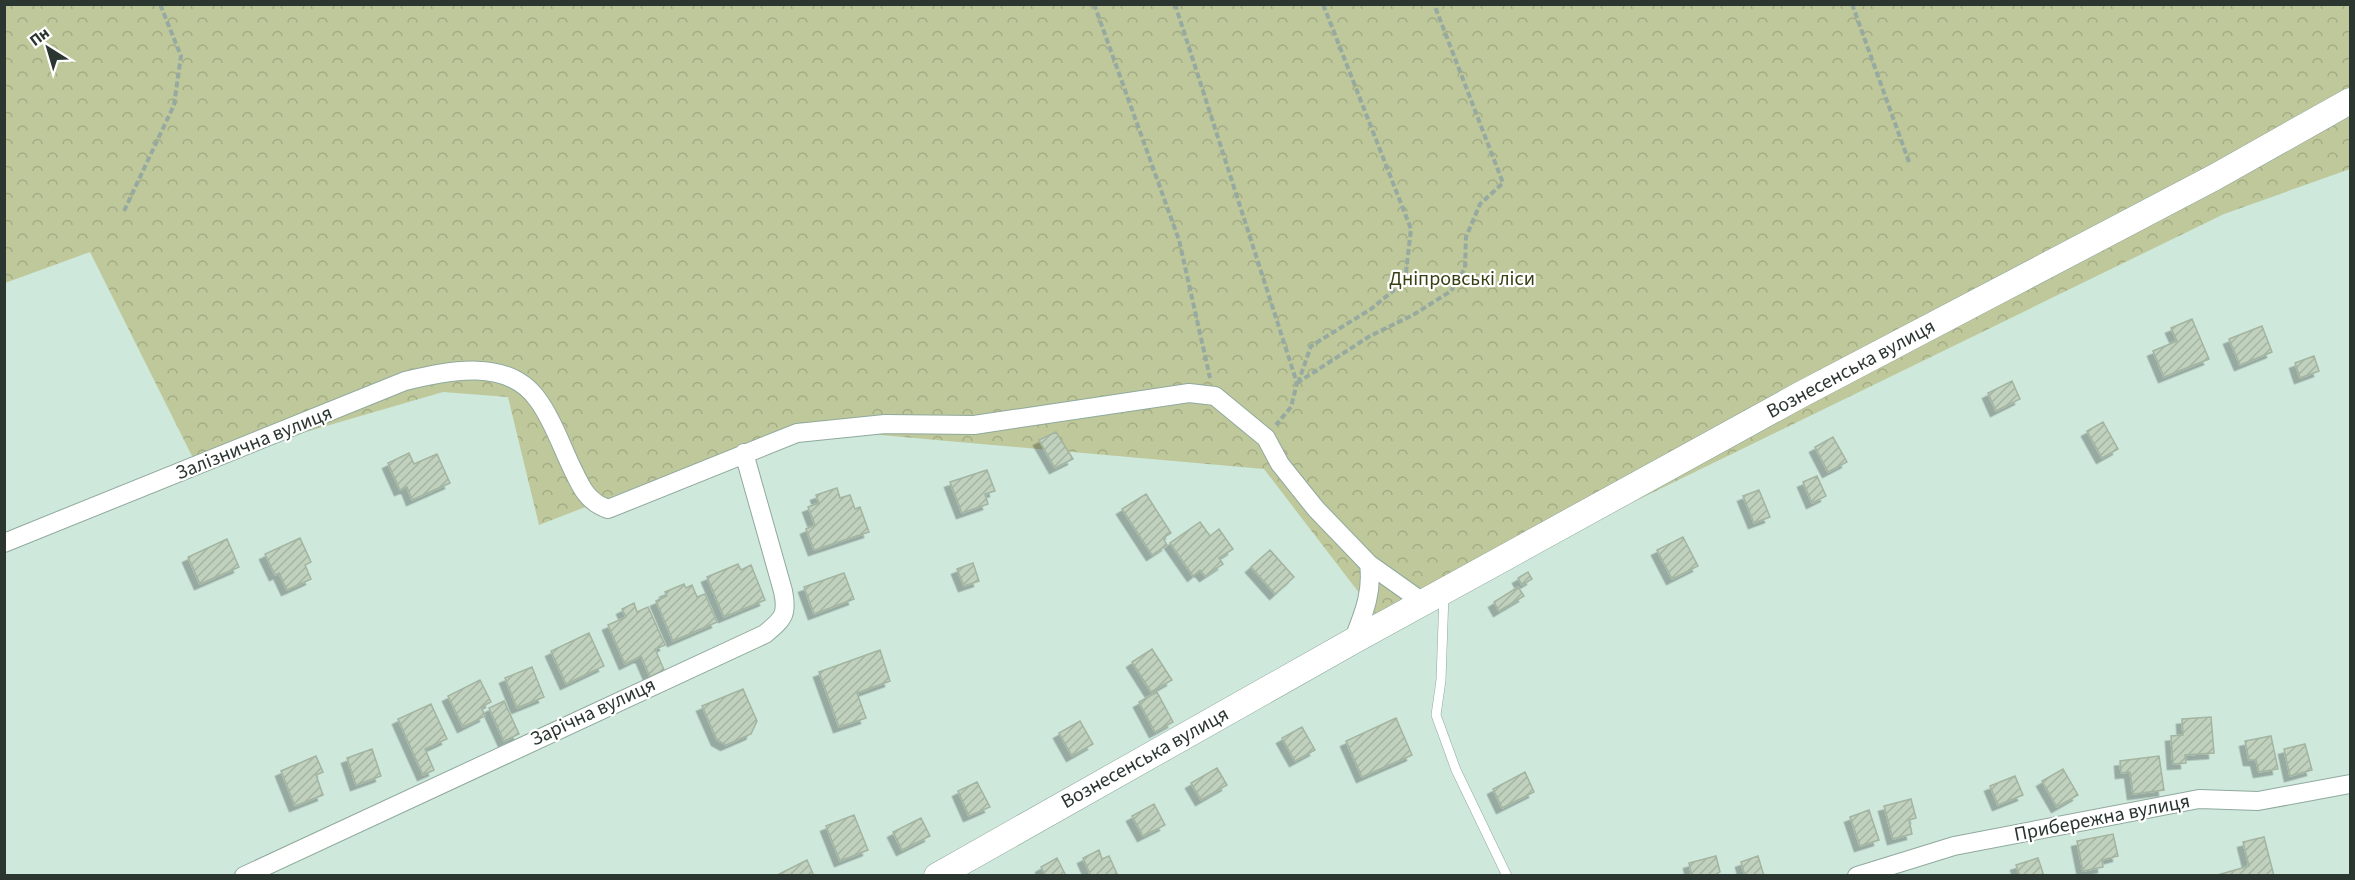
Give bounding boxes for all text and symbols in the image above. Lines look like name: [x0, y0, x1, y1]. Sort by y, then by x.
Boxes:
north arrow: [18, 18, 78, 78]
text: Пн: [25, 22, 54, 52]
park label: Дніпровські ліси: [1389, 265, 1535, 293]
street label: Вознесенська вулиця: [1762, 313, 1940, 425]
street label: Залізнична вулиця: [172, 399, 336, 487]
street label: Зарічна вулиця: [526, 671, 660, 753]
street label: Вознесенська вулиця: [1056, 700, 1234, 816]
street label: Прибережна вулиця: [2012, 787, 2192, 849]

